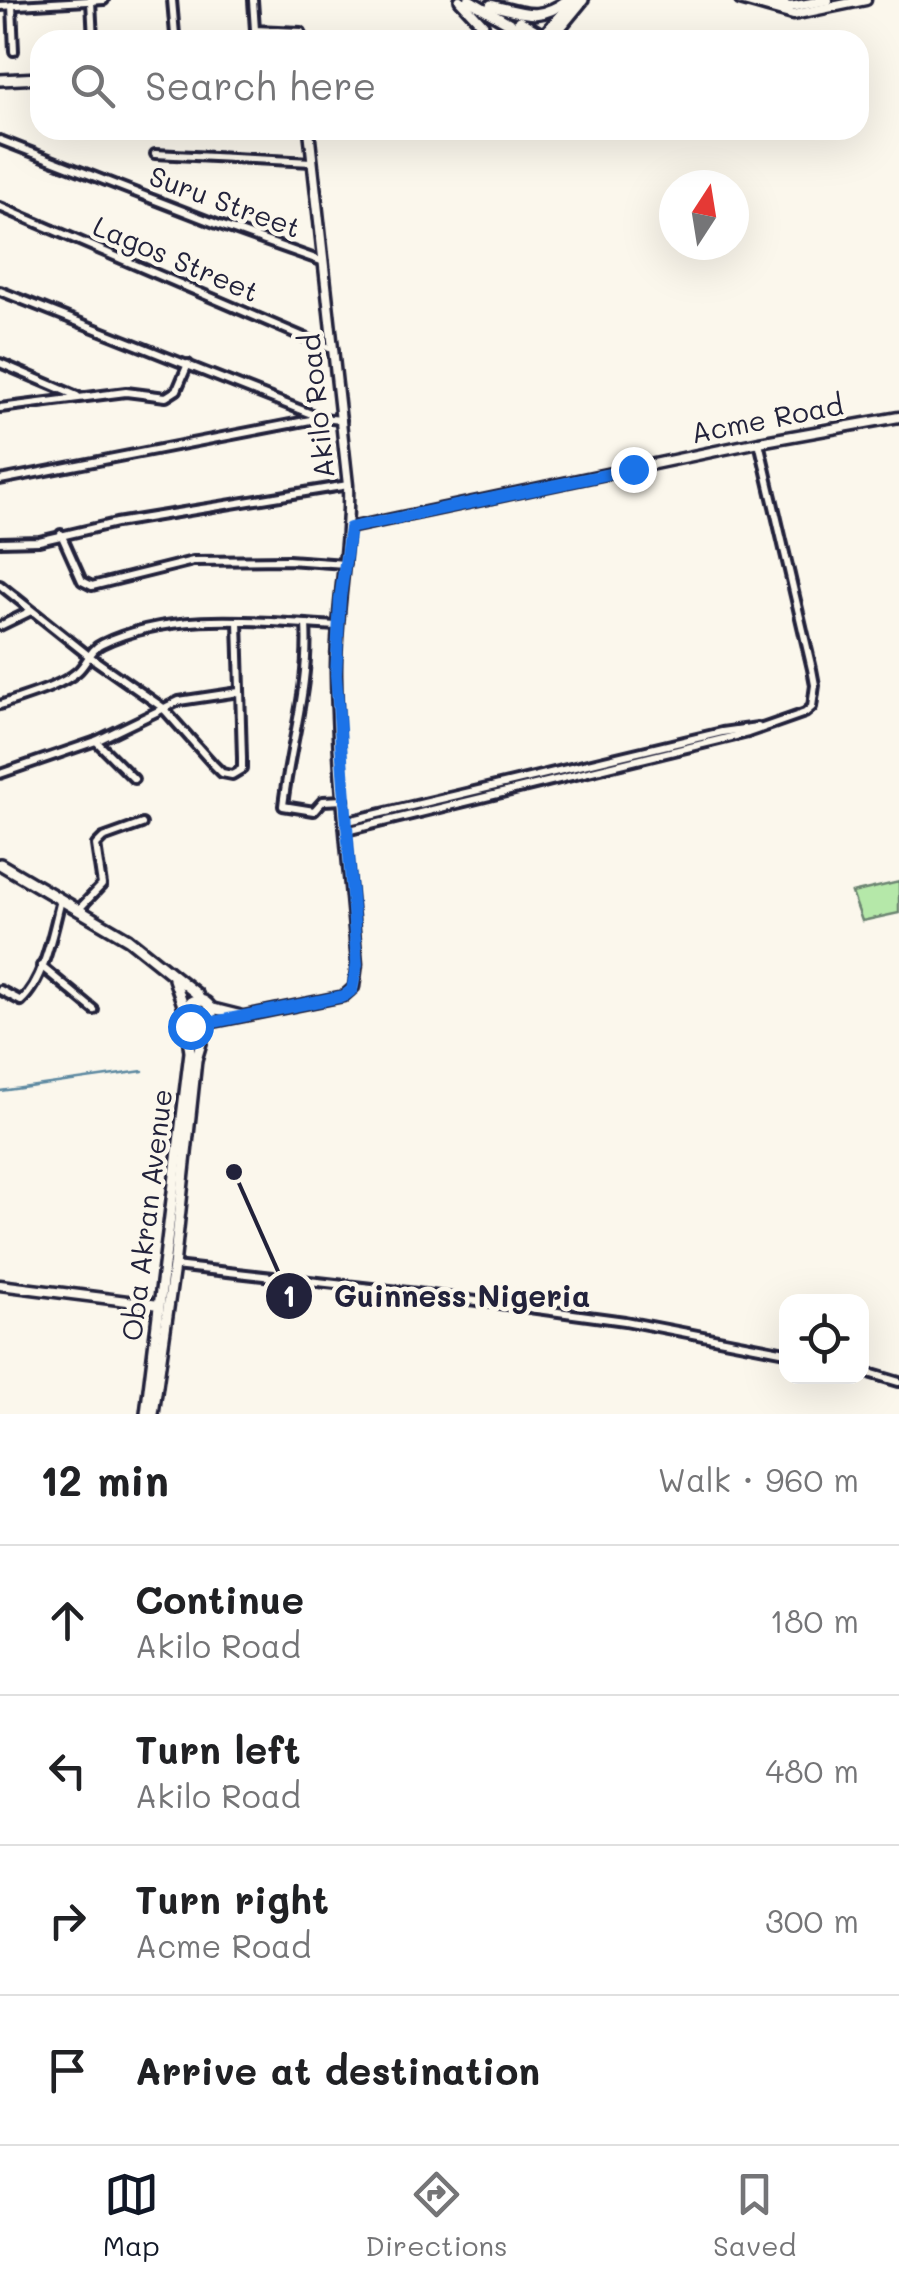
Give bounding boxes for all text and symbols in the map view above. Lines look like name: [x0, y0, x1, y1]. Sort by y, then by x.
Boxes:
search box: [30, 30, 869, 140]
icon: search: [65, 58, 120, 113]
text: Search here: [145, 60, 376, 110]
street label: Suru Street: [145, 157, 306, 245]
north arrow: [659, 170, 749, 260]
street label: Lagos Street: [88, 207, 265, 309]
street label: Akilo Road: [291, 332, 341, 480]
street label: Acme Road: [688, 386, 846, 450]
route end: [611, 447, 657, 493]
route start: [168, 1004, 214, 1050]
street label: Oba Akran Avenue: [113, 1087, 179, 1343]
callout: Guinness Nigeria: [264, 1266, 611, 1326]
text: 1: [282, 1275, 296, 1315]
text: Guinness Nigeria: [334, 1275, 590, 1315]
map controls: [779, 1294, 869, 1384]
button: locate: [779, 1294, 869, 1384]
text: 12 min: [40, 1452, 169, 1507]
text: Walk · 960 m: [658, 1458, 859, 1500]
text: Continue: [135, 1574, 304, 1624]
icon: ahead: [40, 1593, 95, 1648]
text: 180 m: [770, 1599, 859, 1641]
text: Akilo Road: [135, 1624, 301, 1666]
text: Turn left: [135, 1724, 301, 1774]
icon: left: [40, 1743, 95, 1798]
text: 480 m: [765, 1749, 859, 1791]
text: Akilo Road: [135, 1774, 301, 1816]
text: Turn right: [135, 1874, 329, 1924]
icon: right: [40, 1893, 95, 1948]
text: 300 m: [765, 1899, 859, 1941]
text: Acme Road: [135, 1924, 311, 1966]
icon: arrive: [40, 2043, 95, 2098]
text: Arrive at destination: [135, 2045, 540, 2095]
tab: Map: [103, 2167, 160, 2263]
tab: Directions: [365, 2167, 508, 2263]
tab: Saved: [713, 2167, 796, 2263]

